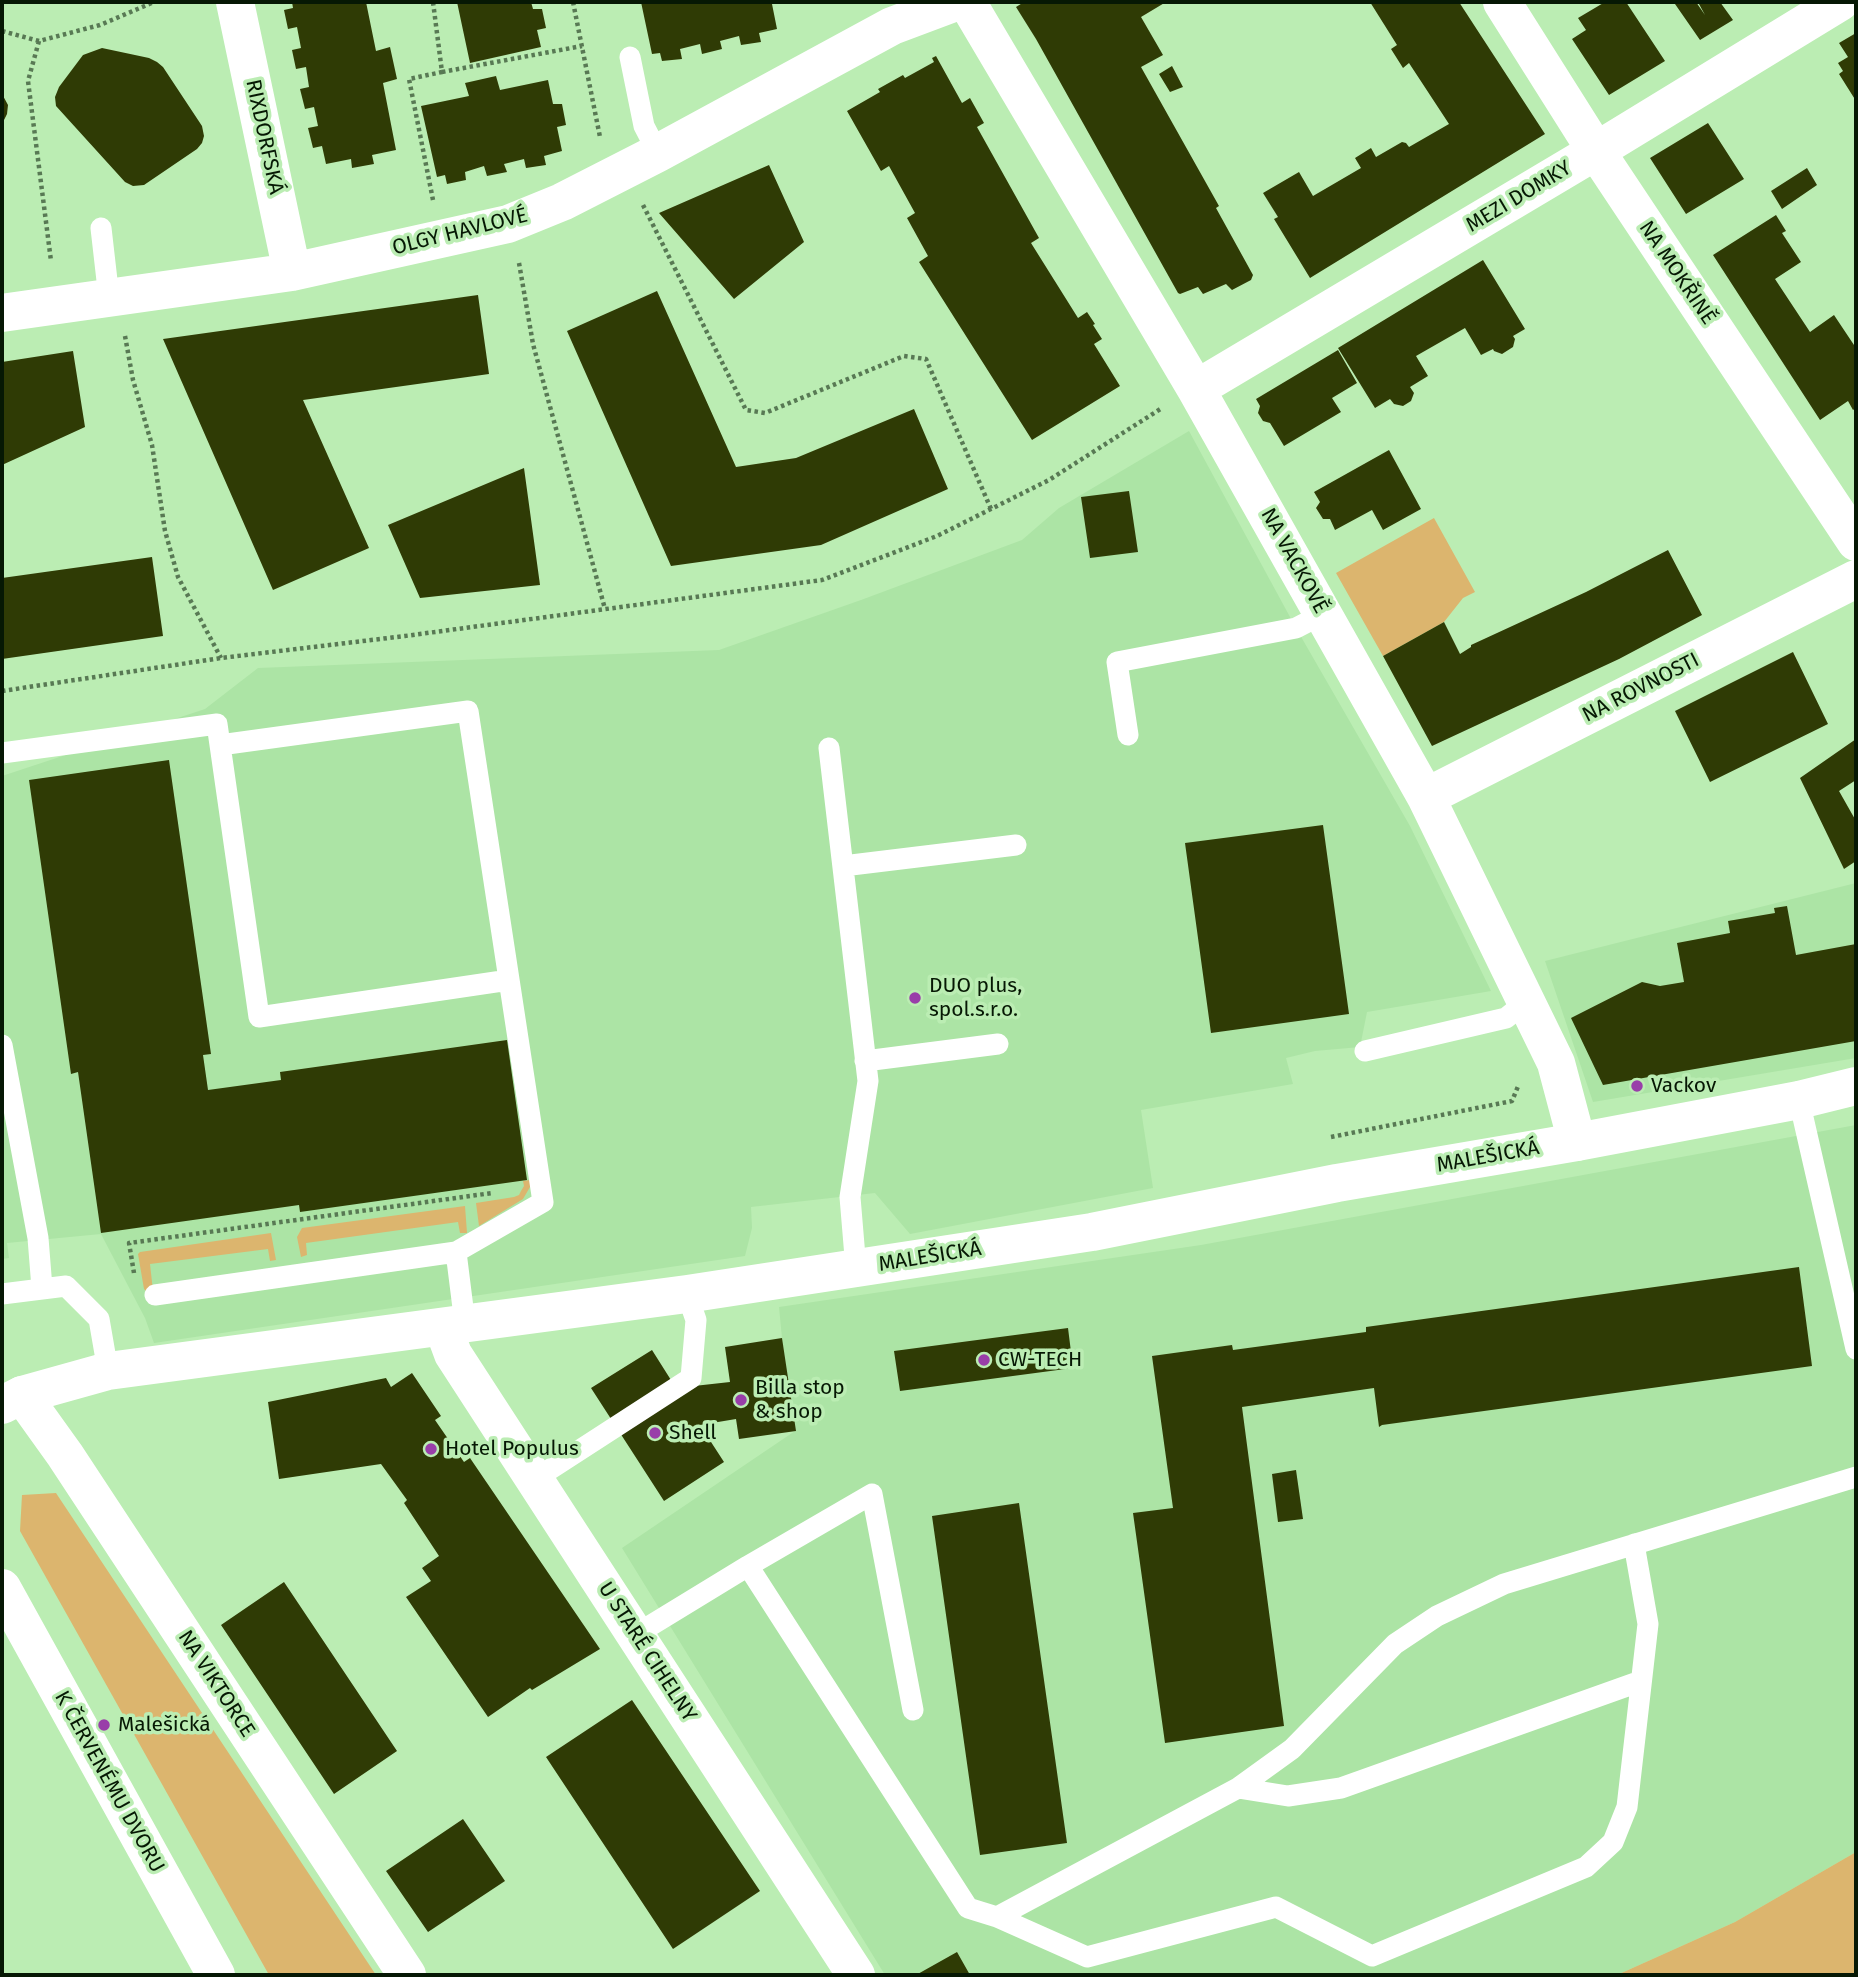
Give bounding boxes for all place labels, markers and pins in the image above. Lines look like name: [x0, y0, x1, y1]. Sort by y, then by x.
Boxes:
place label: DUO plus, spol.s.r.o.: [929, 973, 1022, 1023]
marker: DUO plus, spol.s.r.o.: [907, 990, 923, 1006]
place label: Vackov: [1651, 1073, 1716, 1099]
marker: Vackov: [1629, 1078, 1645, 1094]
place label: CW-TECH: [998, 1347, 1082, 1373]
marker: CW-TECH: [976, 1352, 992, 1368]
place label: Billa stop & shop: [755, 1375, 845, 1425]
marker: Billa stop & shop: [733, 1392, 749, 1408]
place label: Shell: [669, 1420, 717, 1446]
marker: Shell: [647, 1425, 663, 1441]
place label: Hotel Populus: [445, 1436, 579, 1462]
marker: Hotel Populus: [423, 1441, 439, 1457]
place label: Malešická: [118, 1712, 211, 1738]
marker: Malešická: [96, 1717, 112, 1733]

